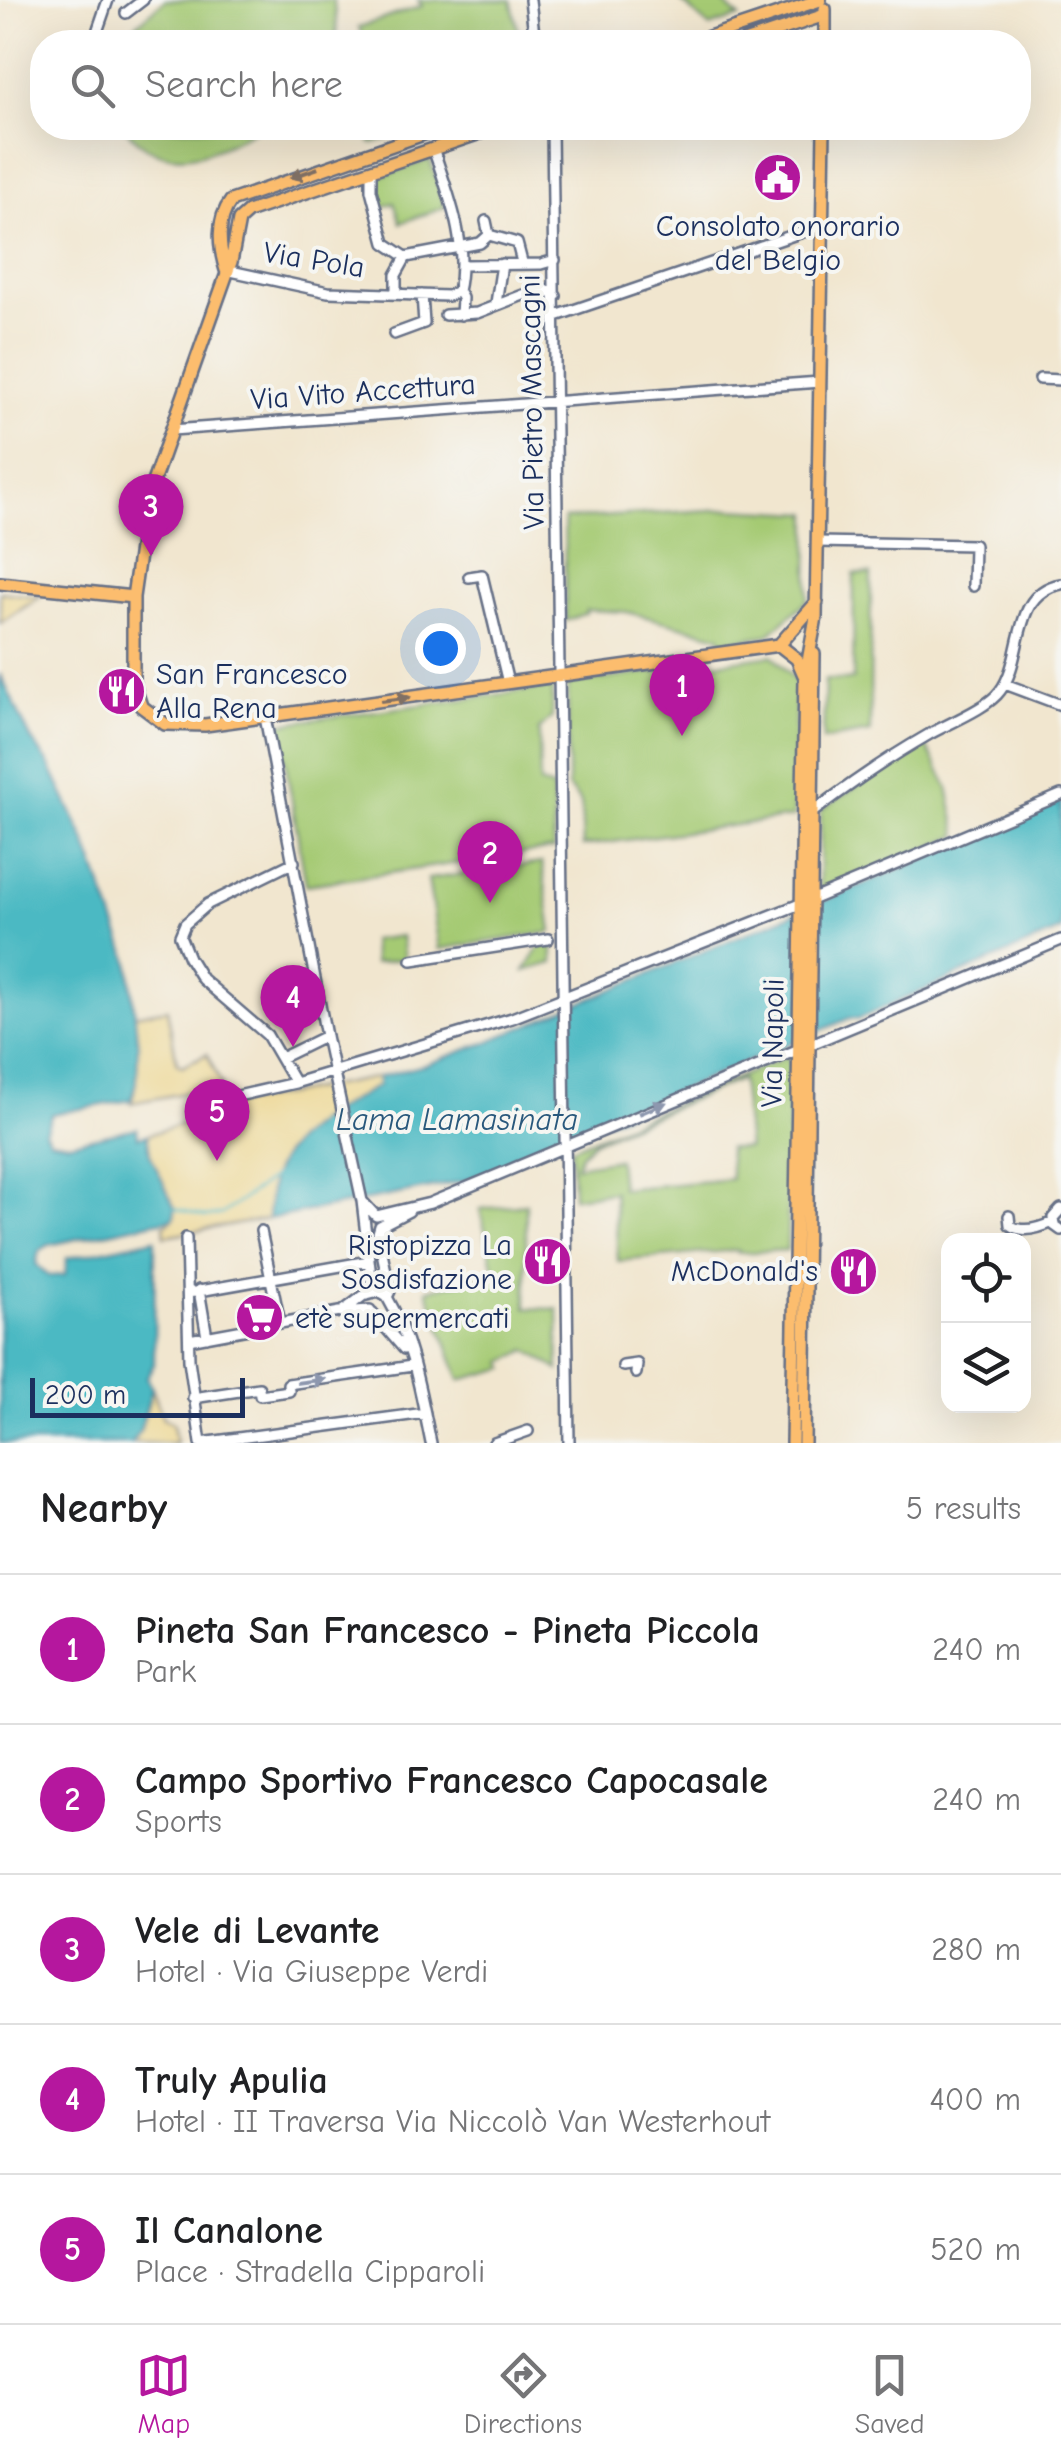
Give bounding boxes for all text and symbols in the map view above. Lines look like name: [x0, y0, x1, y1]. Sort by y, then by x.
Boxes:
search box: [30, 30, 1031, 140]
icon: search: [65, 58, 120, 113]
text: Search here: [145, 63, 343, 107]
public building icon: Consolato onorario del Belgio: [752, 151, 804, 203]
one-way arrow: [288, 167, 318, 182]
place label: Consolato onorario del Belgio: [656, 209, 900, 278]
street label: Via Pola: [261, 235, 367, 285]
street label: Via Pietro Mascagni: [512, 274, 552, 530]
street label: Via Vito Accettura: [249, 367, 477, 417]
pin: 3: [118, 474, 184, 556]
your location: [415, 623, 466, 674]
pin: 1: [650, 654, 714, 736]
place label: San Francesco Alla Rena: [156, 657, 348, 726]
restaurant icon: San Francesco Alla Rena: [95, 665, 147, 717]
one-way arrow: [381, 690, 412, 706]
pin: 2: [458, 820, 522, 903]
pin: 4: [260, 964, 326, 1047]
street label: Via Napoli: [754, 978, 792, 1108]
pin: 5: [184, 1078, 250, 1161]
one-way arrow: [638, 1100, 668, 1116]
water label: Lama Lamasinata: [336, 1101, 578, 1138]
place label: Ristopizza La Sosdisfazione: [341, 1228, 512, 1297]
map controls: [941, 1233, 1031, 1413]
button: locate: [941, 1233, 1031, 1323]
restaurant icon: Ristopizza La Sosdisfazione: [521, 1236, 573, 1288]
restaurant icon: McDonald's: [827, 1245, 879, 1297]
place label: McDonald's: [671, 1254, 818, 1289]
supermarket icon: etè supermercati: [234, 1292, 286, 1344]
place label: etè supermercati: [295, 1301, 510, 1336]
button: layers: [941, 1323, 1031, 1413]
one-way arrow: [295, 1372, 327, 1388]
scale bar: [30, 1373, 245, 1418]
text: 200 m: [45, 1379, 126, 1411]
text: Nearby: [40, 1484, 167, 1533]
text: 5 results: [906, 1490, 1021, 1527]
text: Pineta San Francesco - Pineta Piccola: [135, 1609, 760, 1653]
text: 1: [66, 1631, 79, 1668]
text: 240 m: [932, 1631, 1021, 1668]
text: Park: [135, 1653, 196, 1690]
text: Campo Sportivo Francesco Capocasale: [135, 1759, 768, 1803]
text: 2: [65, 1781, 80, 1818]
text: 240 m: [932, 1781, 1021, 1818]
text: Sports: [135, 1803, 222, 1840]
text: Vele di Levante: [135, 1909, 379, 1953]
text: 3: [65, 1931, 80, 1968]
text: 280 m: [931, 1931, 1021, 1968]
text: Hotel · Via Giuseppe Verdi: [135, 1953, 488, 1990]
text: Truly Apulia: [135, 2059, 328, 2103]
text: 4: [65, 2081, 80, 2118]
text: 400 m: [929, 2081, 1021, 2118]
text: Hotel · II Traversa Via Niccolò Van Westerhout: [135, 2103, 770, 2140]
text: Il Canalone: [135, 2209, 323, 2253]
text: 5: [64, 2231, 81, 2268]
text: 520 m: [930, 2231, 1021, 2268]
text: Place · Stradella Cipparoli: [135, 2253, 485, 2290]
tab: Map: [136, 2348, 191, 2440]
tab: Directions: [464, 2348, 582, 2440]
tab: Saved: [855, 2348, 925, 2440]

